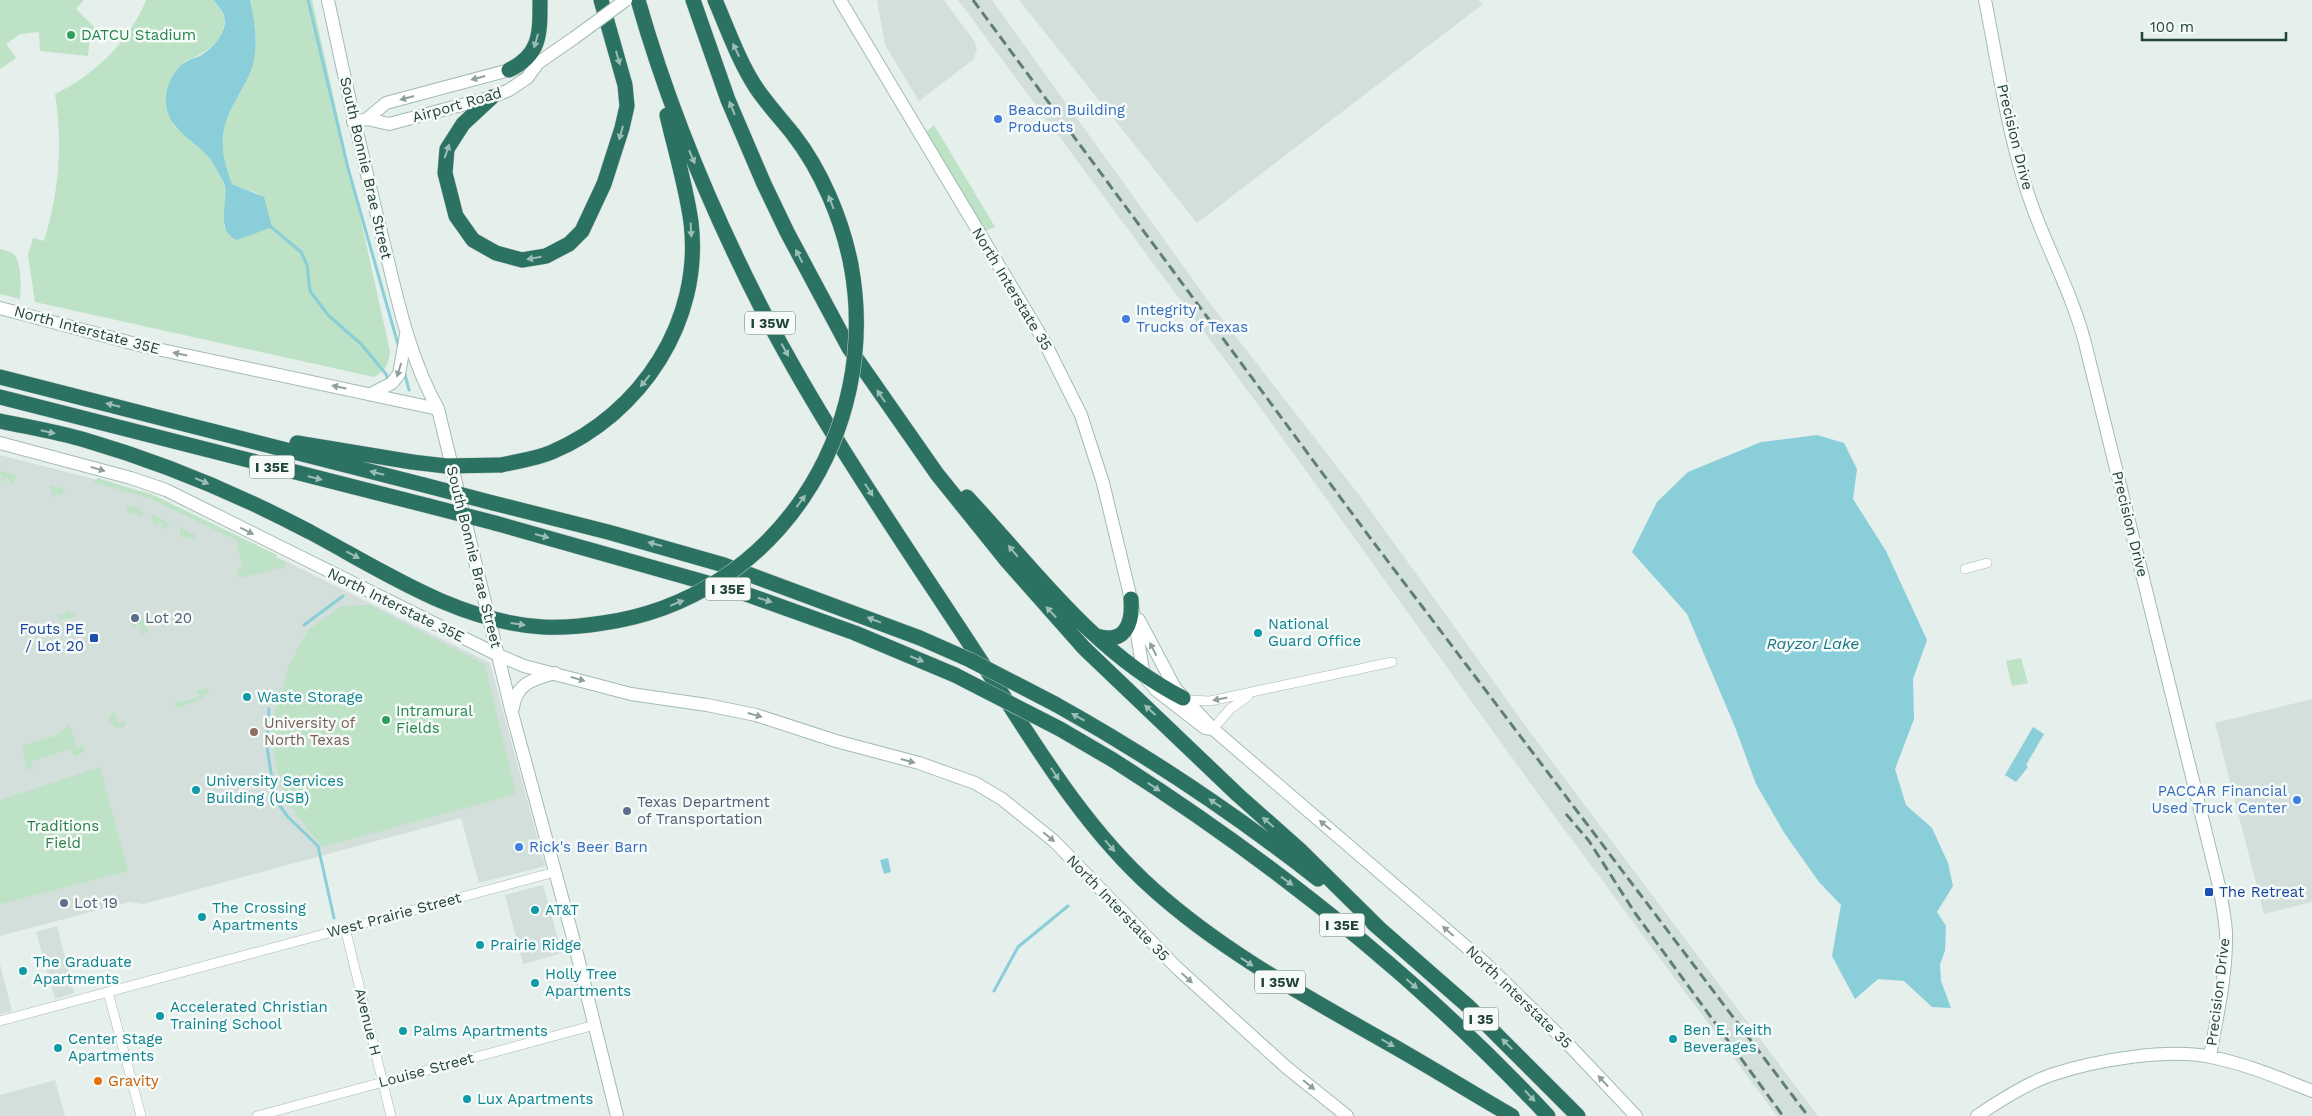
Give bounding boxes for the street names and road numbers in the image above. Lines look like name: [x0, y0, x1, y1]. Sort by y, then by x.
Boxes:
street label: South Bonnie Brae Street: [336, 75, 396, 262]
street label: Precision Drive: [1993, 82, 2037, 192]
street label: Airport Road: [410, 84, 504, 126]
street label: North Interstate 35: [968, 224, 1056, 354]
street label: North Interstate 35E: [12, 302, 162, 358]
road number: I 35W: [745, 312, 795, 334]
road number: I 35E: [250, 456, 294, 478]
street label: South Bonnie Brae Street: [443, 464, 506, 650]
street label: Precision Drive: [2108, 469, 2152, 579]
street label: North Interstate 35E: [325, 564, 467, 646]
road number: I 35E: [706, 578, 750, 600]
street label: North Interstate 35: [1063, 851, 1173, 965]
street label: West Prairie Street: [325, 888, 464, 942]
road number: I 35E: [1320, 914, 1364, 936]
street label: Precision Drive: [2202, 937, 2234, 1047]
street label: North Interstate 35: [1462, 942, 1576, 1052]
road number: I 35W: [1255, 970, 1305, 994]
street label: Avenue H: [351, 986, 385, 1058]
road number: I 35: [1464, 1008, 1498, 1030]
street label: Louise Street: [376, 1048, 476, 1091]

